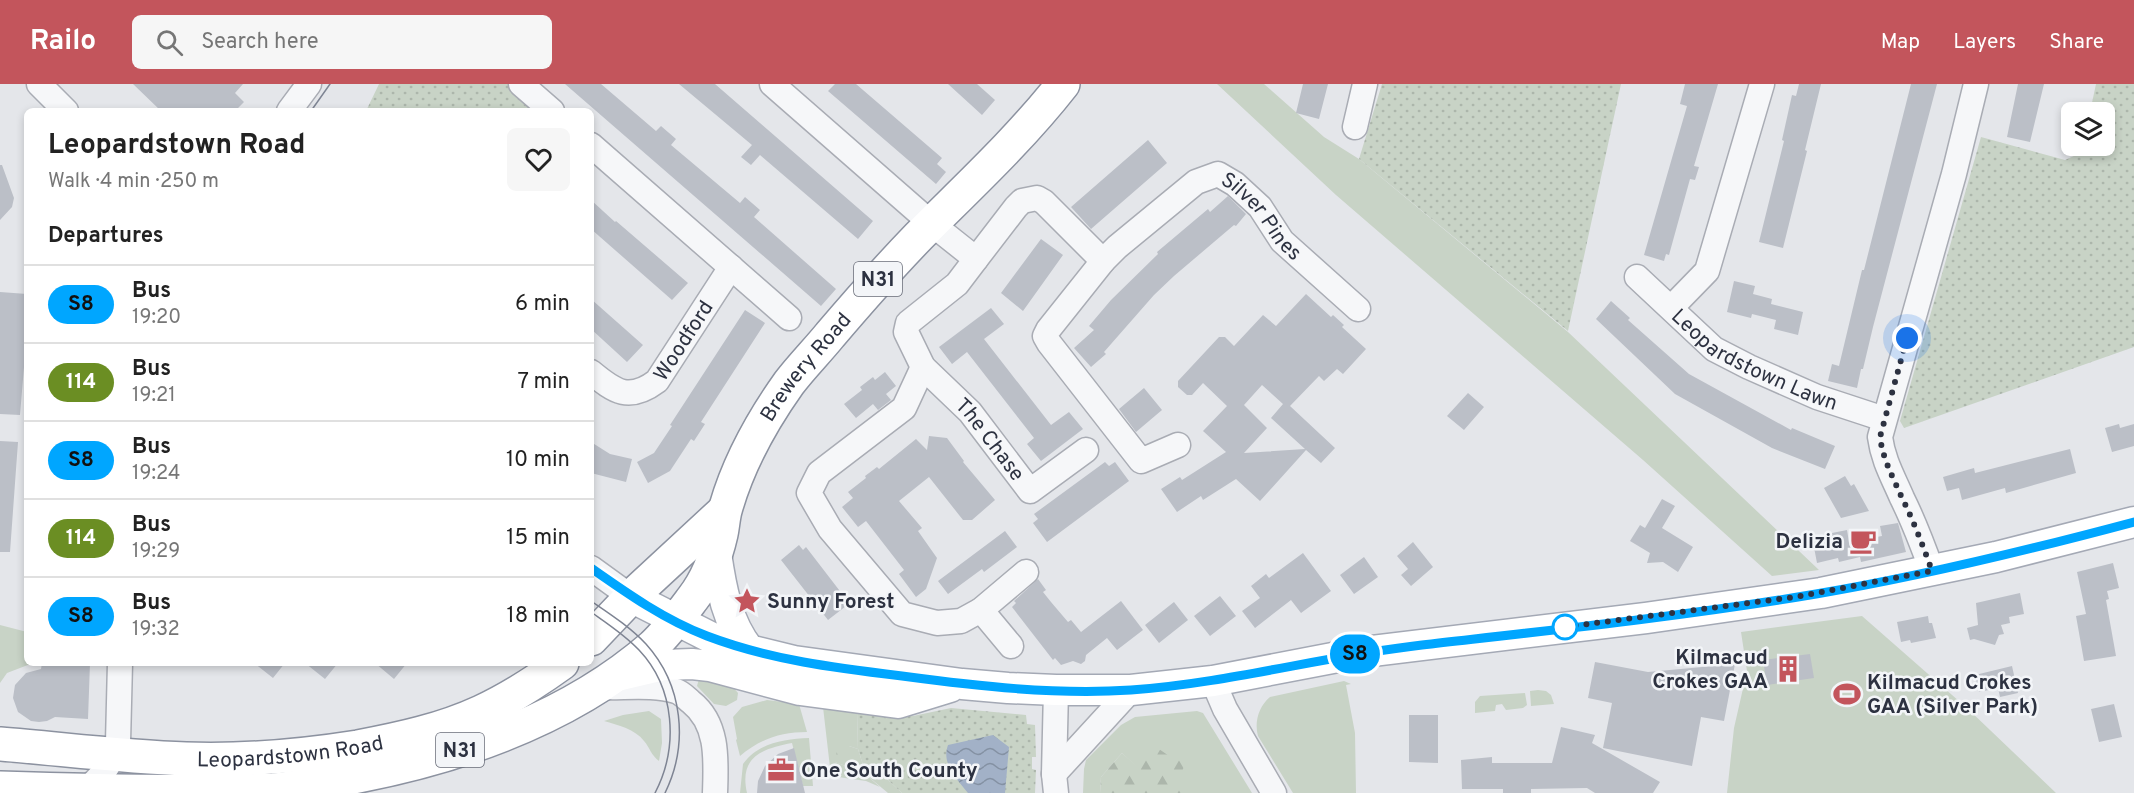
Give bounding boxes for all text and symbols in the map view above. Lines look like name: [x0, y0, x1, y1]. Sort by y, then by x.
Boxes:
search box: [132, 15, 552, 69]
text: Railo: [30, 24, 96, 60]
icon: search: [153, 26, 186, 59]
text: Search here: [201, 29, 319, 56]
text: Map: [1881, 29, 1920, 56]
text: Layers: [1953, 29, 2016, 56]
text: Share: [2049, 29, 2104, 56]
map controls: [2061, 102, 2115, 156]
button: layers: [2061, 102, 2115, 156]
text: Leopardstown Road: [48, 128, 305, 164]
button: heart: [507, 128, 570, 191]
street label: Silver Pines: [1216, 167, 1307, 267]
text: Walk · 4 min · 250 m: [48, 169, 219, 195]
text: Departures: [48, 223, 164, 250]
road number: N31: [854, 262, 902, 296]
text: Bus: [132, 278, 171, 305]
text: S8: [68, 291, 94, 318]
text: 6 min: [515, 291, 570, 318]
street label: Woodford: [648, 296, 720, 387]
street label: Leopardstown Lawn: [1665, 304, 1841, 418]
text: 19:20: [132, 305, 181, 331]
street label: Brewery Road: [755, 308, 858, 427]
your location: [1892, 323, 1922, 353]
text: Bus: [132, 356, 171, 383]
text: 114: [66, 369, 96, 396]
text: 7 min: [518, 369, 570, 396]
text: 19:21: [132, 383, 176, 409]
street label: The Chase: [949, 393, 1030, 487]
text: Bus: [132, 434, 171, 461]
text: S8: [68, 447, 94, 474]
text: 10 min: [506, 447, 570, 474]
text: 19:24: [132, 461, 180, 487]
text: Bus: [132, 512, 171, 539]
text: 114: [66, 525, 96, 552]
text: 15 min: [506, 525, 570, 552]
cafe icon: Delizia: [1848, 526, 1878, 556]
place label: Delizia: [1776, 529, 1843, 556]
text: 19:29: [132, 539, 180, 565]
place icon: Sunny Forest: [732, 586, 762, 616]
place label: Sunny Forest: [767, 589, 895, 616]
text: Bus: [132, 590, 171, 617]
text: S8: [68, 603, 94, 630]
text: 18 min: [507, 603, 570, 630]
unlabelled marker: [1552, 614, 1578, 640]
text: 19:32: [132, 617, 180, 643]
line badge: S8: [1328, 634, 1382, 674]
text: S8: [1342, 641, 1368, 668]
place label: Kilmacud Crokes GAA: [1652, 645, 1768, 696]
building icon: Kilmacud Crokes GAA: [1773, 654, 1803, 684]
place label: Kilmacud Crokes GAA (Silver Park): [1867, 670, 2038, 721]
sports icon: Kilmacud Crokes GAA (Silver Park): [1832, 679, 1862, 709]
street label: Leopardstown Road: [197, 730, 386, 774]
road number: N31: [436, 733, 484, 767]
office icon: One South County: [766, 755, 796, 785]
place label: One South County: [801, 758, 978, 785]

